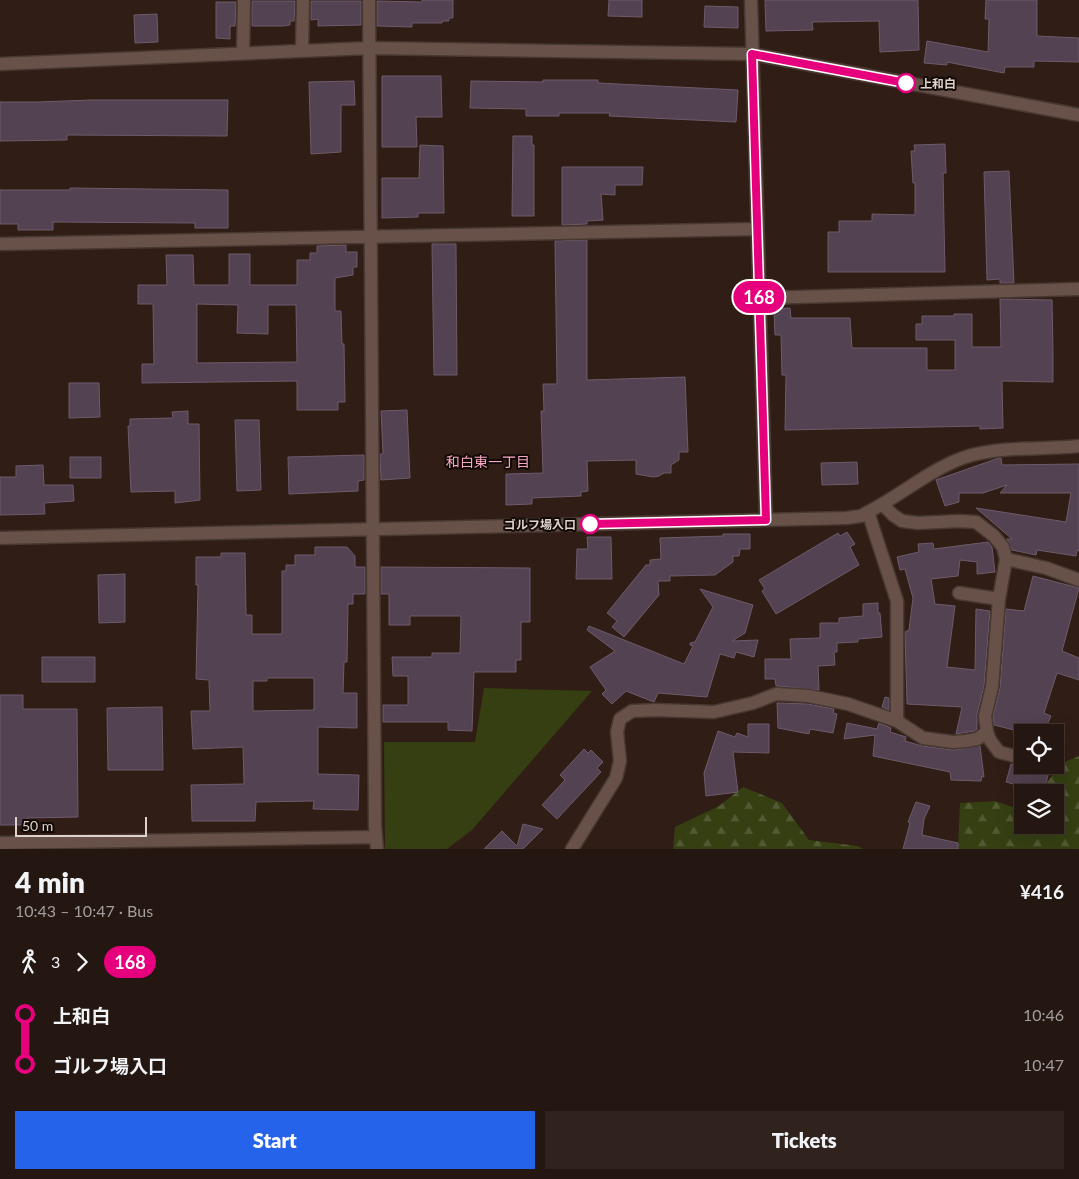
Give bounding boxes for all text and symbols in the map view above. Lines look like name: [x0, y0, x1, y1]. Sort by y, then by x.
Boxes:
marker: 上和白: [896, 73, 916, 93]
place label: 上和白: [920, 76, 956, 91]
line badge: 168: [730, 281, 788, 313]
text: 168: [743, 286, 775, 308]
district label: 和白東一丁目: [446, 453, 530, 470]
marker: ゴルフ場入口: [580, 514, 600, 534]
place label: ゴルフ場入口: [504, 517, 576, 532]
map controls: [1014, 724, 1064, 834]
button: locate: [1014, 724, 1064, 774]
button: layers: [1014, 784, 1064, 834]
scale bar: [15, 814, 148, 837]
text: 50 m: [22, 817, 53, 834]
text: 4 min: [15, 865, 85, 899]
text: ¥416: [1020, 880, 1064, 903]
text: 10:43 – 10:47 · Bus: [15, 901, 153, 920]
icon: walk: [15, 948, 43, 976]
icon: forward: [68, 948, 96, 976]
text: 168: [114, 951, 146, 973]
text: 3: [51, 952, 60, 971]
text: 上和白: [53, 1004, 110, 1027]
text: 10:46: [1023, 1005, 1064, 1024]
text: ゴルフ場入口: [53, 1054, 167, 1077]
text: 10:47: [1023, 1055, 1064, 1074]
button: Start: [15, 1111, 535, 1169]
button: Tickets: [545, 1111, 1064, 1169]

